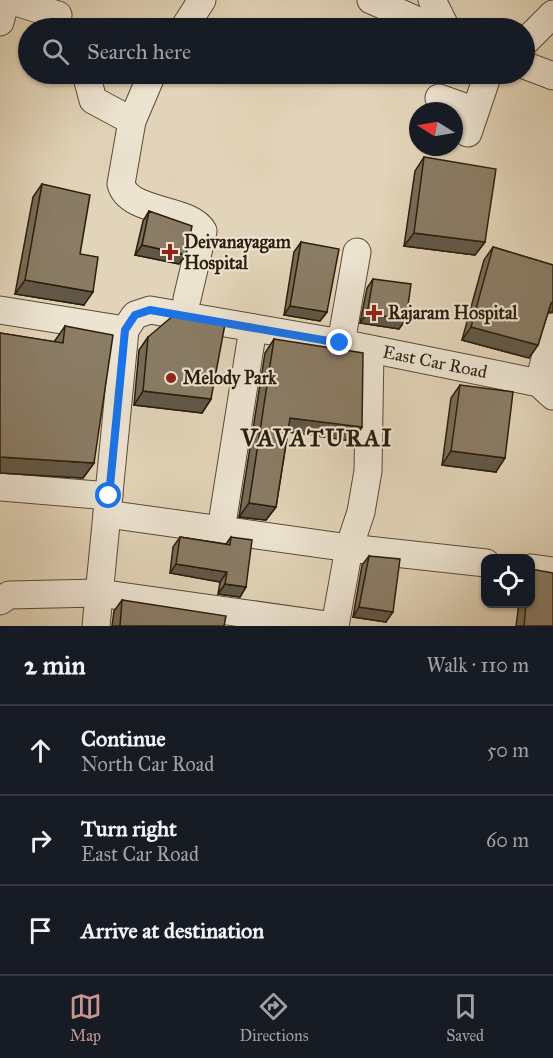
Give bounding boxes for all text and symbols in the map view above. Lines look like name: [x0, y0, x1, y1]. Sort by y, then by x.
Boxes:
search box: [18, 18, 535, 84]
icon: search: [39, 35, 72, 68]
text: Search here: [87, 38, 191, 65]
north arrow: [409, 102, 463, 156]
place label: Deivanayagam Hospital: [184, 231, 292, 275]
marker: Deivanayagam Hospital: [161, 243, 179, 261]
place label: Rajaram Hospital: [388, 302, 519, 325]
marker: Rajaram Hospital: [365, 304, 383, 322]
route end: [326, 329, 352, 355]
street label: East Car Road: [381, 341, 489, 383]
place label: Melody Park: [183, 367, 277, 390]
marker: Melody Park: [164, 371, 178, 385]
district label: VAVATURAI: [240, 423, 393, 453]
route start: [95, 482, 121, 508]
map controls: [481, 554, 535, 608]
button: locate: [481, 554, 535, 608]
text: 2 min: [24, 649, 85, 681]
text: Walk · 110 m: [426, 653, 529, 677]
text: Continue: [81, 725, 166, 752]
icon: ahead: [24, 734, 57, 767]
text: 50 m: [487, 738, 529, 762]
text: North Car Road: [81, 752, 214, 776]
text: Turn right: [81, 815, 177, 842]
icon: right: [24, 824, 57, 857]
text: 60 m: [486, 828, 529, 852]
text: East Car Road: [81, 842, 199, 866]
icon: arrive: [24, 914, 57, 947]
text: Arrive at destination: [81, 917, 264, 944]
tab: Map: [69, 990, 102, 1045]
tab: Directions: [240, 990, 308, 1045]
tab: Saved: [446, 990, 484, 1045]

